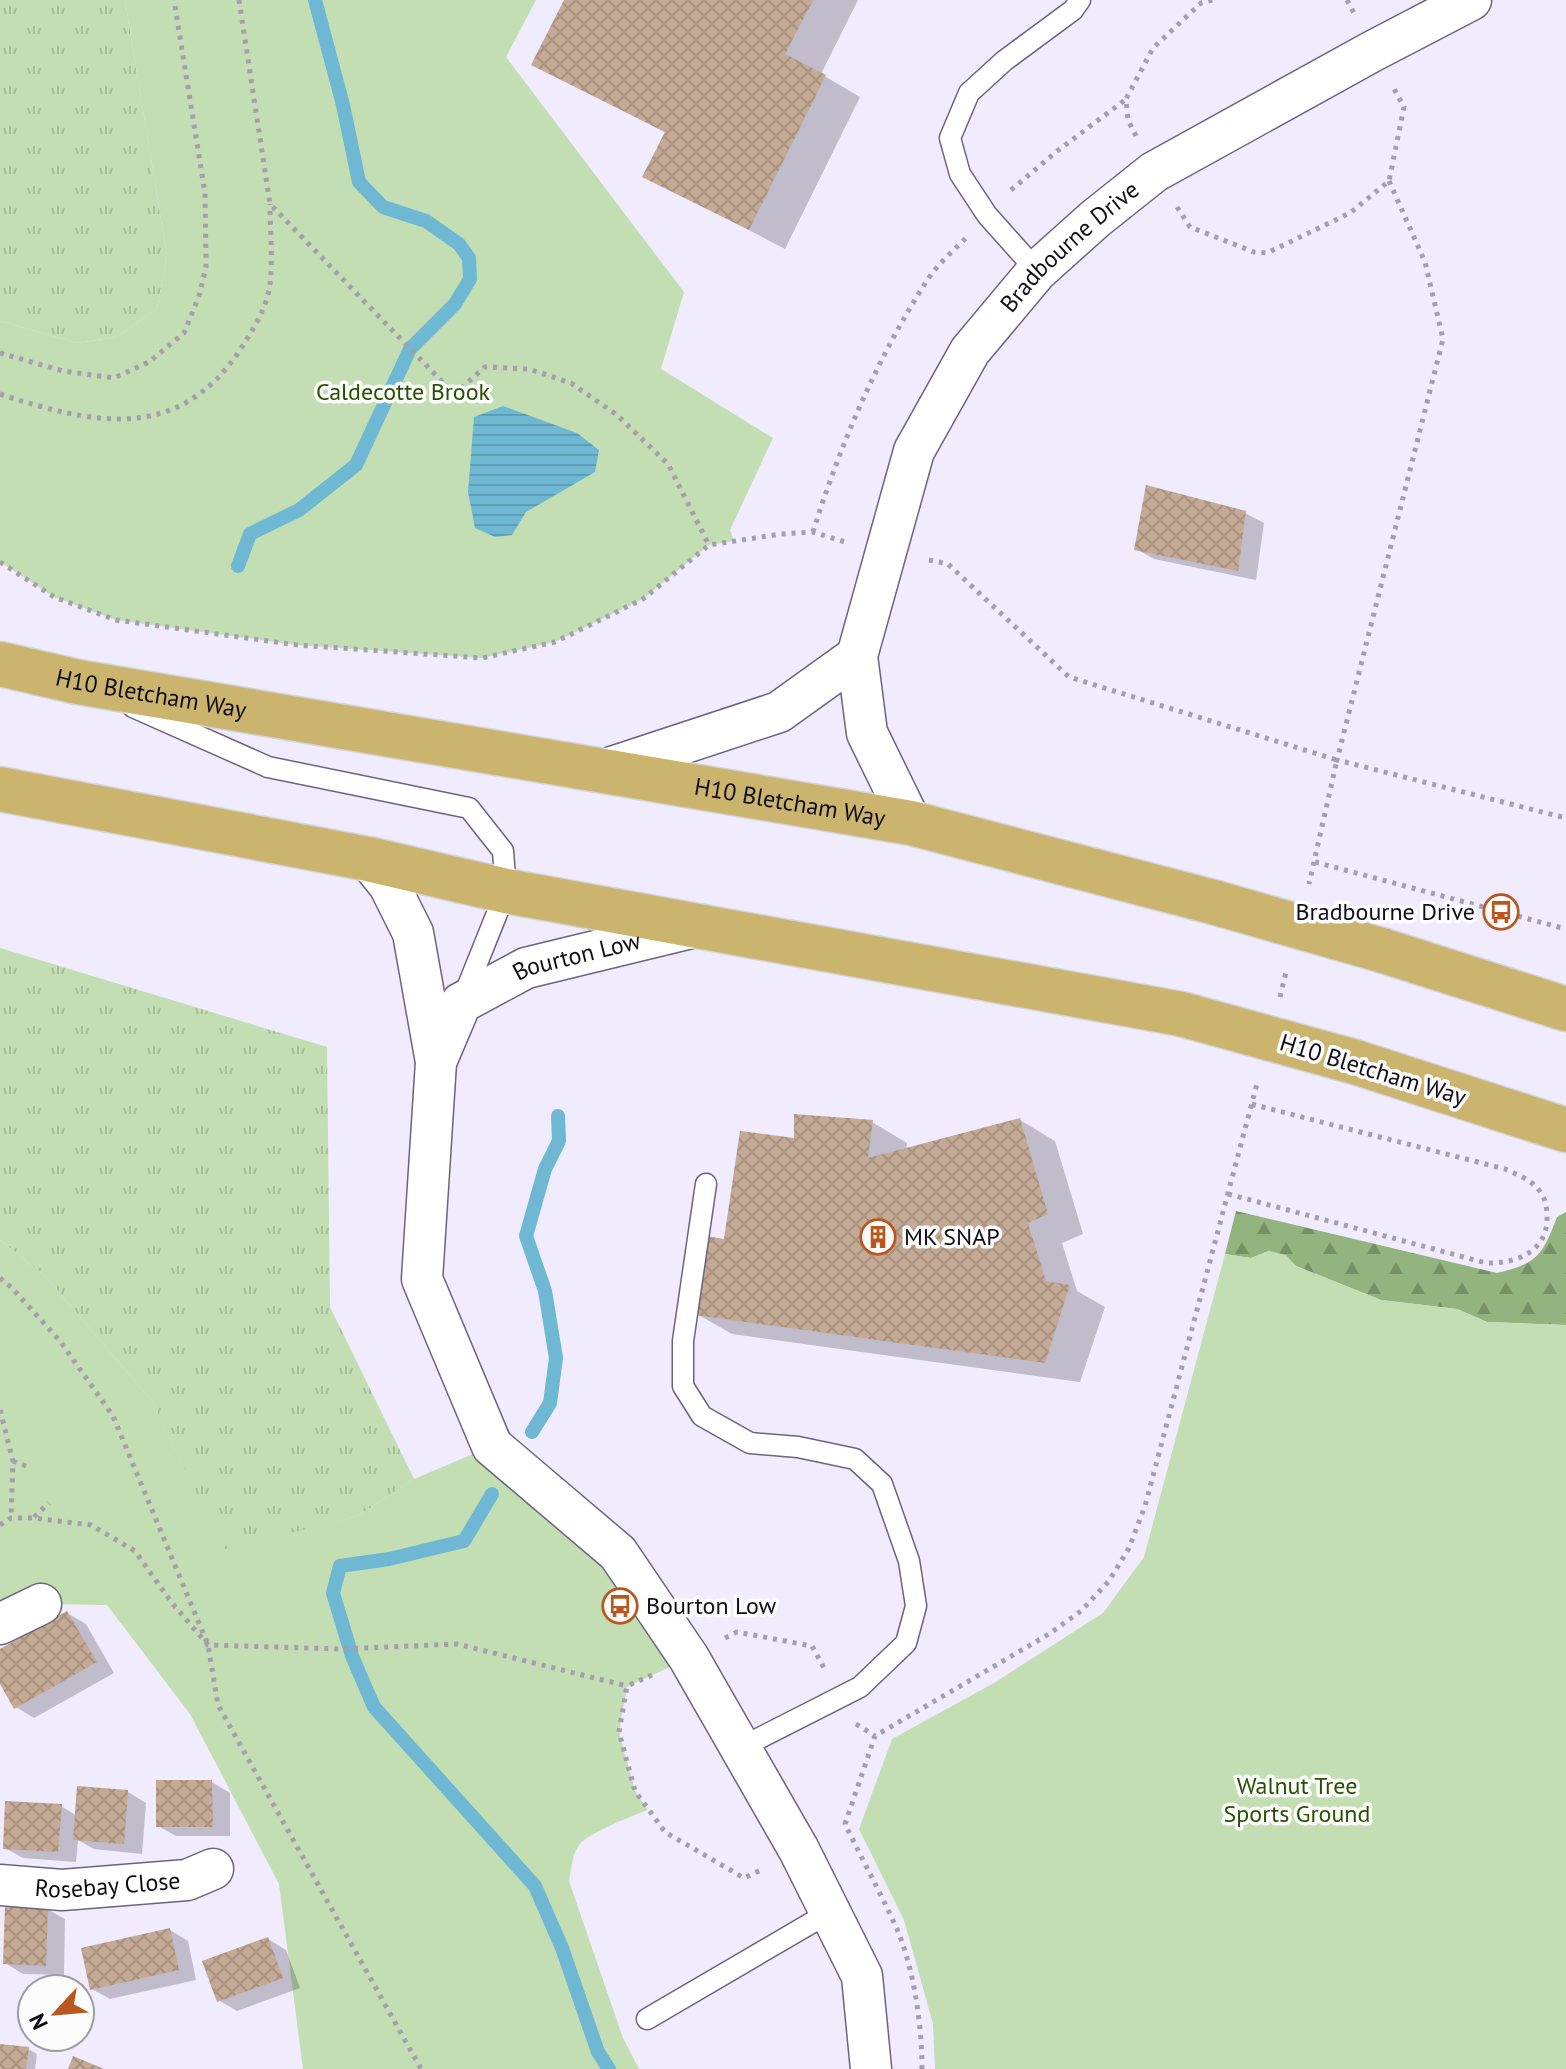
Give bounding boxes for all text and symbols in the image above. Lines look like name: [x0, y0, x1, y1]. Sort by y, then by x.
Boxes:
street label: Bradbourne Drive: [993, 174, 1145, 318]
park label: Caldecotte Brook: [316, 376, 491, 407]
street label: H10 Bletcham Way: [53, 661, 249, 725]
street label: H10 Bletcham Way: [692, 771, 888, 833]
bus stop icon: Bradbourne Drive: [1482, 893, 1520, 931]
place label: Bradbourne Drive: [1296, 896, 1475, 927]
street label: Bourton Low: [507, 925, 644, 987]
street label: H10 Bletcham Way: [1276, 1026, 1470, 1113]
building icon: MK SNAP: [859, 1218, 897, 1256]
place label: MK SNAP: [904, 1221, 1000, 1252]
bus stop icon: Bourton Low: [601, 1587, 639, 1625]
place label: Bourton Low: [646, 1590, 777, 1621]
park label: Walnut Tree Sports Ground: [1224, 1770, 1370, 1829]
street label: Rosebay Close: [34, 1865, 182, 1905]
north arrow: [16, 1973, 96, 2053]
text: N: [22, 2009, 54, 2034]

